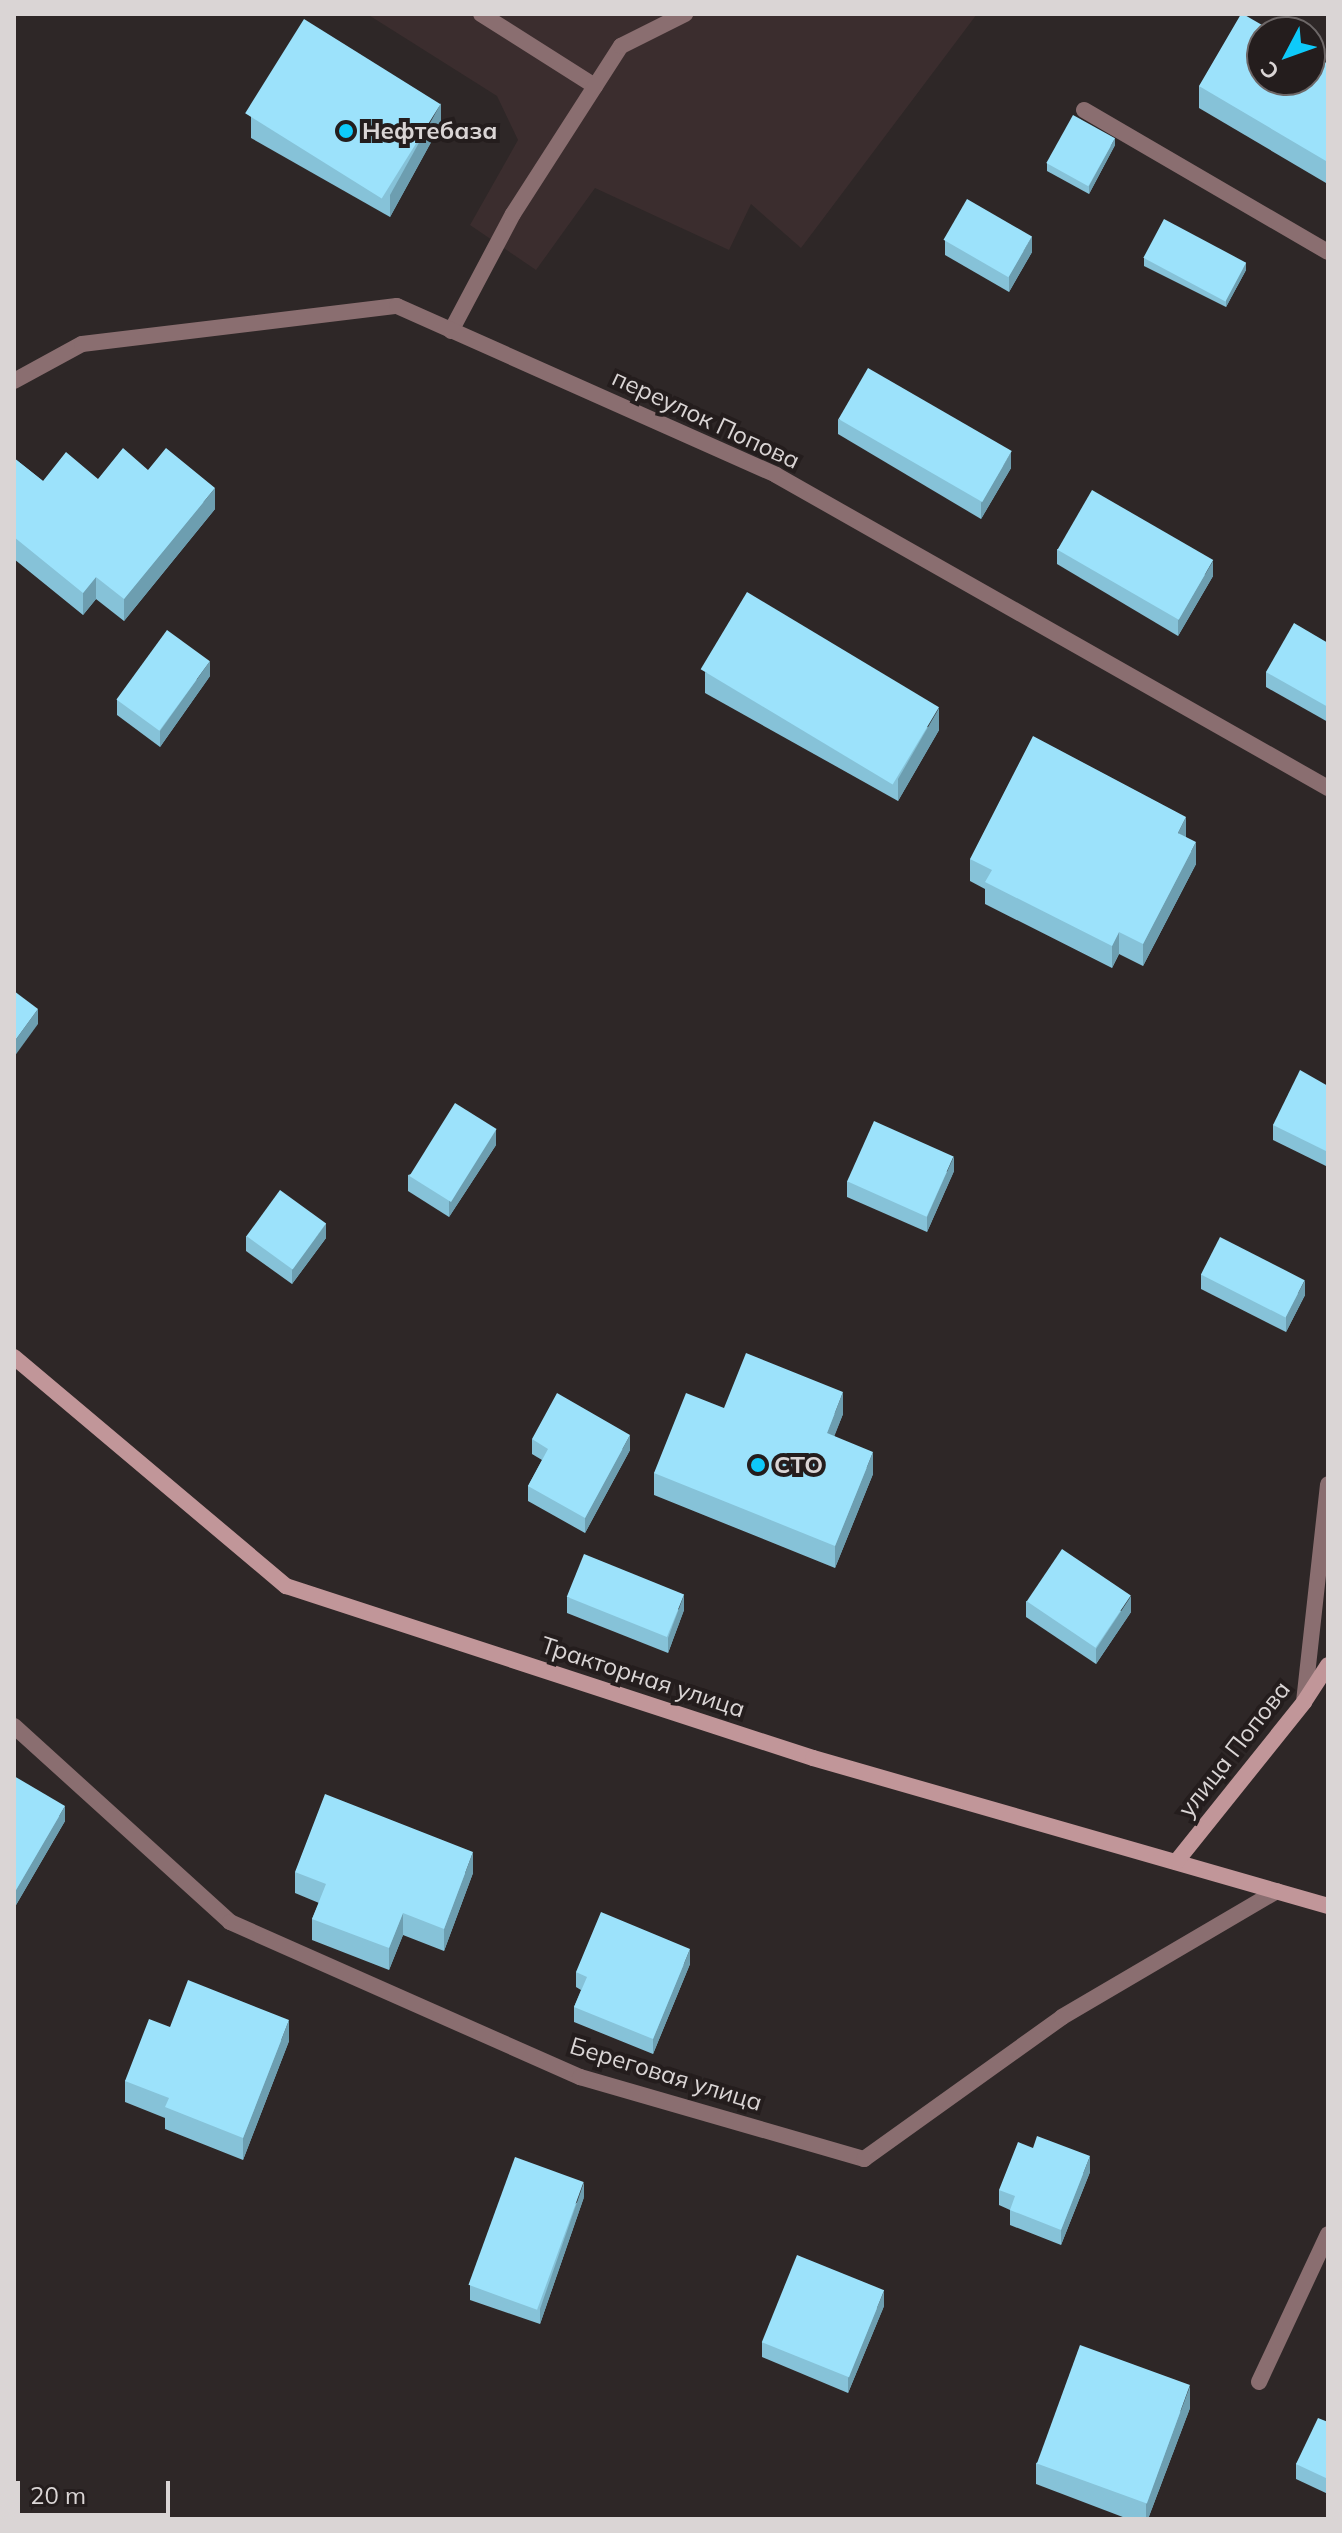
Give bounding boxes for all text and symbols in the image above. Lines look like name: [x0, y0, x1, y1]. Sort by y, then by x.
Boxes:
north arrow: [1246, 16, 1326, 96]
text: С: [1254, 56, 1285, 85]
place label: Нефтебаза: [362, 117, 497, 145]
marker: Нефтебаза: [337, 122, 355, 140]
street label: переулок Попова: [608, 363, 804, 475]
place label: СТО: [774, 1451, 823, 1479]
marker: СТО: [749, 1456, 767, 1474]
street label: Тракторная улица: [537, 1630, 749, 1724]
street label: улица Попова: [1172, 1675, 1296, 1823]
street label: Береговая улица: [566, 2031, 766, 2117]
scale bar: [20, 2465, 174, 2515]
text: 20 m: [30, 2480, 86, 2510]

